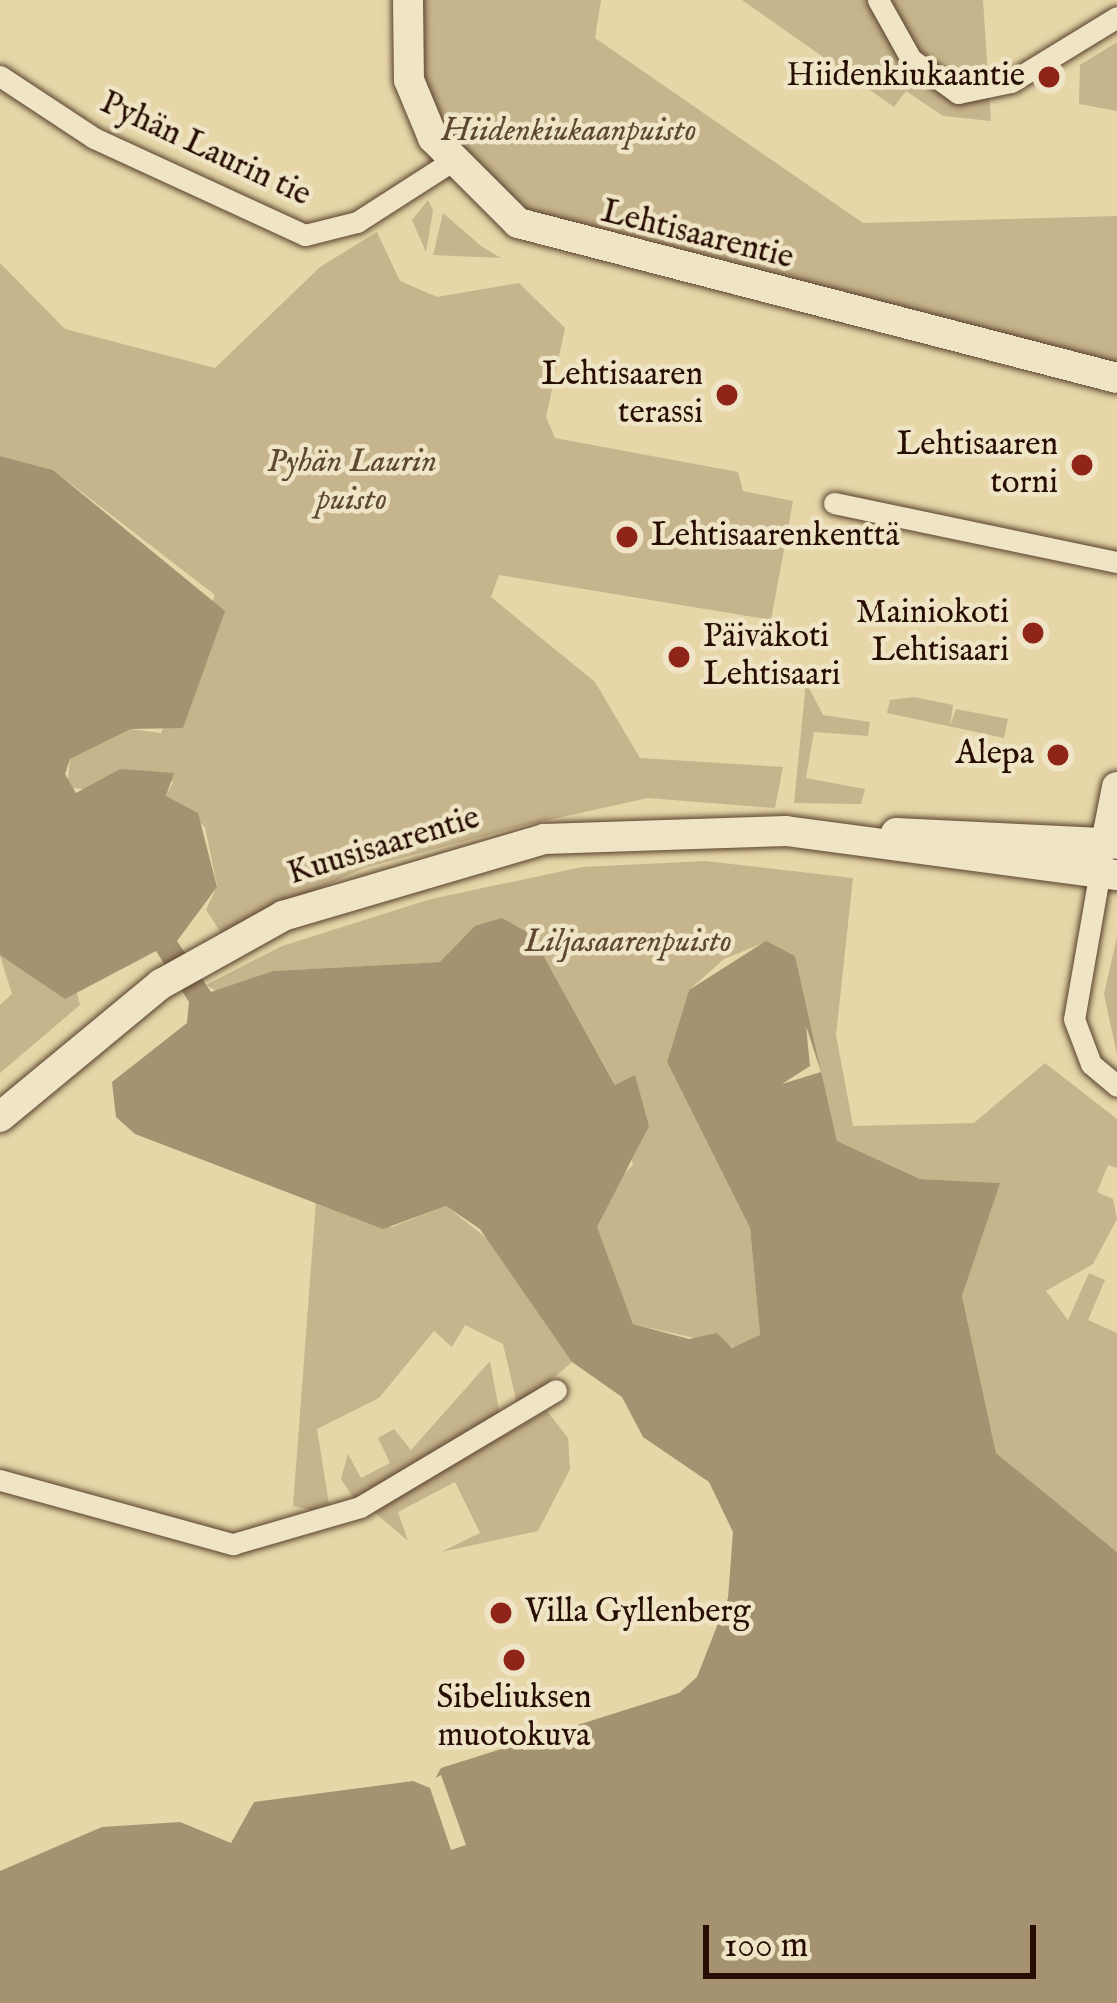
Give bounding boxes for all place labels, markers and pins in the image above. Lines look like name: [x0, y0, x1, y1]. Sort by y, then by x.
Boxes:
place label: Hiidenkiukaantie: [787, 57, 1025, 97]
marker: Hiidenkiukaantie: [1036, 64, 1062, 90]
place label: Lehtisaaren terassi: [542, 356, 703, 434]
marker: Lehtisaaren terassi: [714, 382, 740, 408]
place label: Lehtisaaren torni: [897, 426, 1058, 504]
marker: Lehtisaaren torni: [1069, 452, 1095, 478]
place label: Lehtisaarenkenttä: [651, 517, 899, 557]
marker: Lehtisaarenkenttä: [614, 524, 640, 550]
place label: Mainiokoti Lehtisaari: [856, 594, 1009, 672]
place label: Päiväkoti Lehtisaari: [703, 618, 841, 696]
marker: Mainiokoti Lehtisaari: [1020, 620, 1046, 646]
marker: Päiväkoti Lehtisaari: [666, 644, 692, 670]
place label: Alepa: [956, 735, 1034, 775]
marker: Alepa: [1045, 742, 1071, 768]
place label: Villa Gyllenberg: [525, 1593, 750, 1633]
marker: Villa Gyllenberg: [488, 1600, 514, 1626]
marker: Sibeliuksen muotokuva: [501, 1647, 527, 1673]
place label: Sibeliuksen muotokuva: [436, 1679, 592, 1757]

